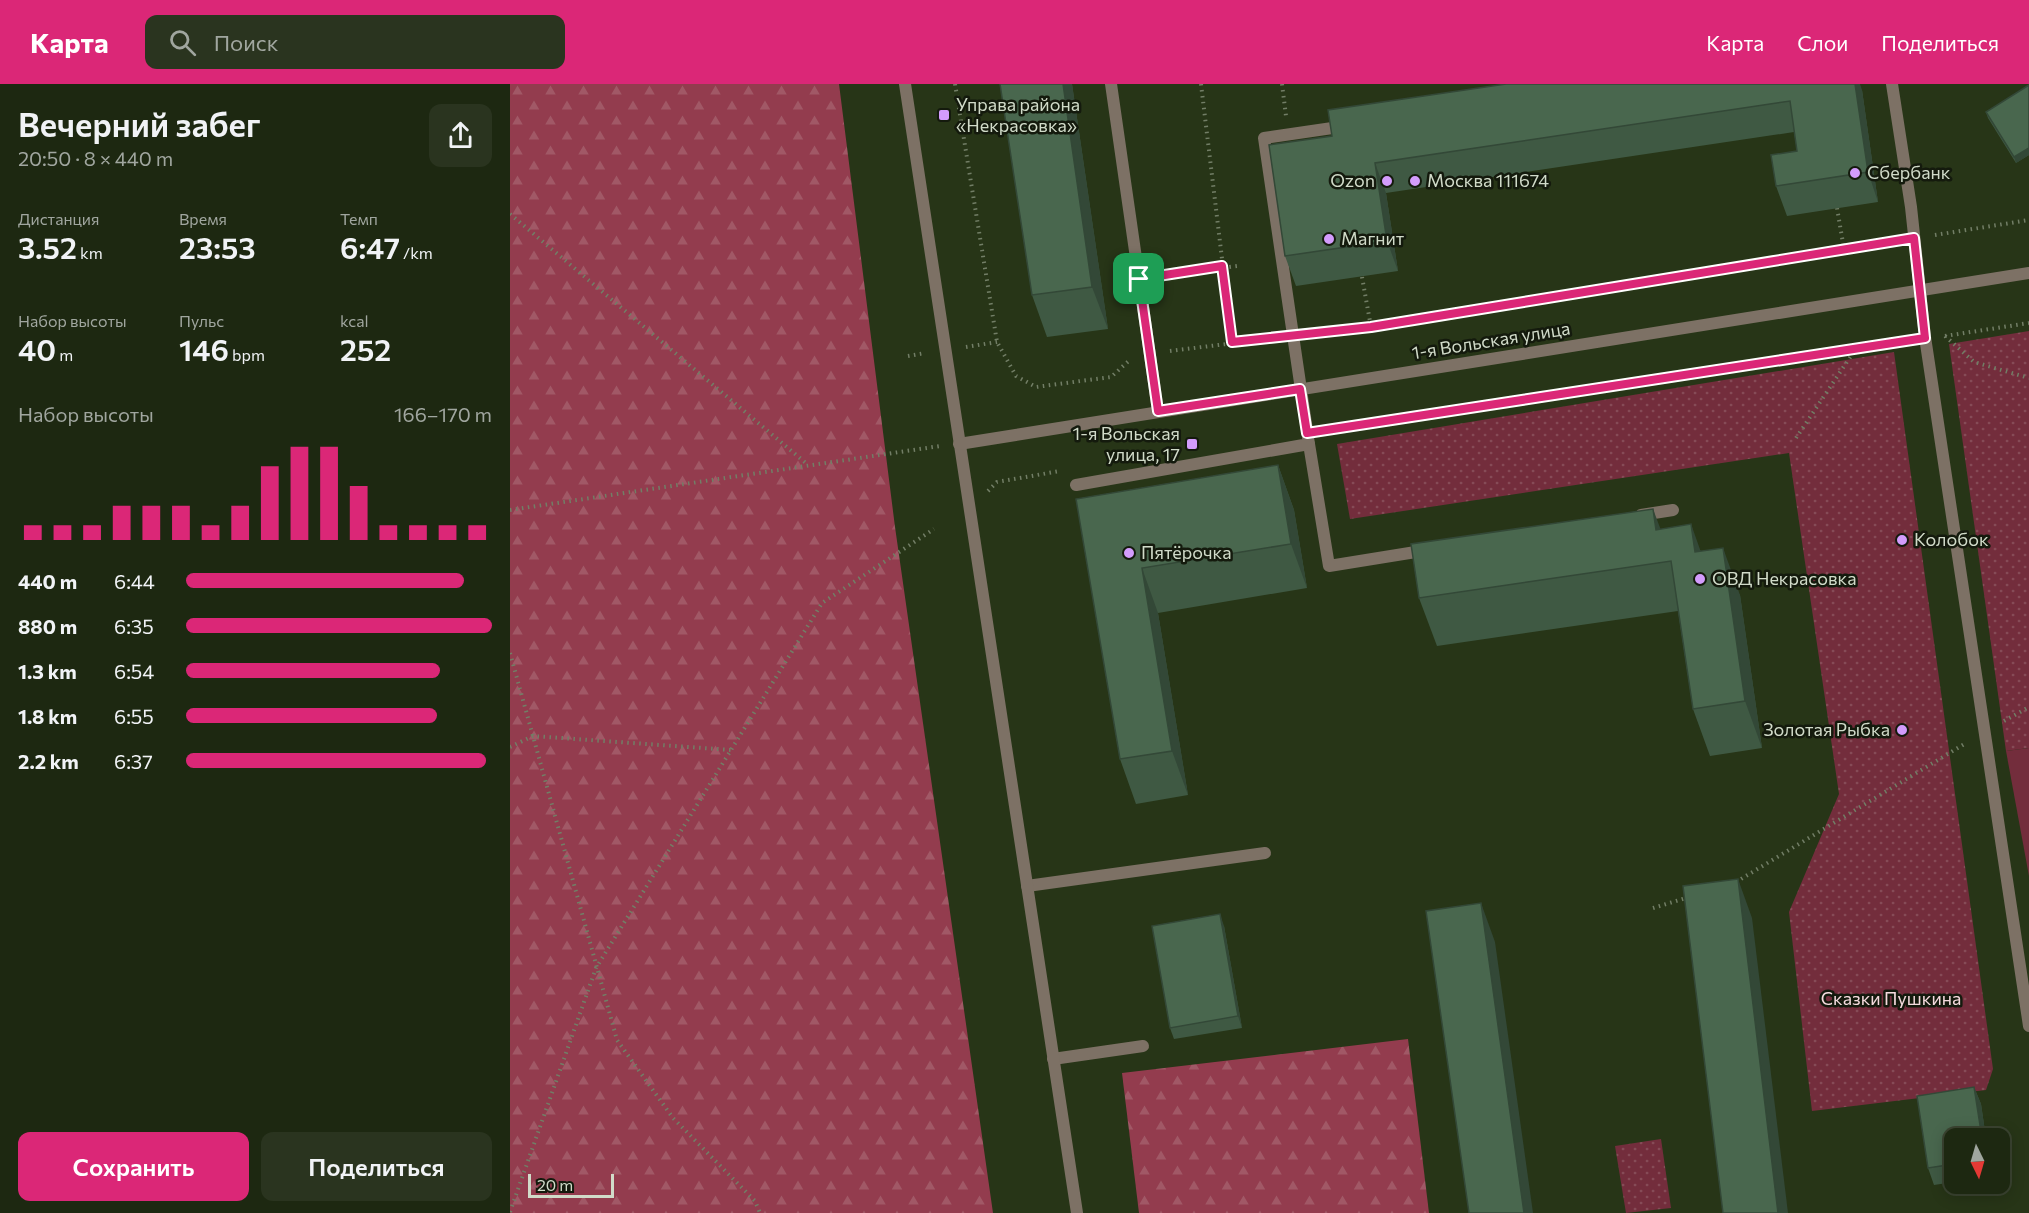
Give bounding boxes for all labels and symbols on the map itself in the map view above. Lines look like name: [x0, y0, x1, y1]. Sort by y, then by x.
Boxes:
place label: Управа района «Некрасовка»: [956, 93, 1080, 136]
marker: Управа района «Некрасовка»: [937, 108, 951, 122]
place label: Сбербанк: [1867, 161, 1951, 183]
marker: Сбербанк: [1848, 166, 1862, 180]
place label: Ozon: [1330, 169, 1375, 191]
place label: Москва 111674: [1427, 169, 1549, 191]
marker: Ozon: [1380, 174, 1394, 188]
marker: Москва 111674: [1408, 174, 1422, 188]
place label: Магнит: [1341, 227, 1405, 249]
marker: Магнит: [1322, 232, 1336, 246]
pin: [1113, 253, 1164, 304]
street label: 1-я Вольская улица: [1410, 317, 1572, 363]
place label: 1-я Вольская улица, 17: [1073, 422, 1180, 465]
marker: 1-я Вольская улица, 17: [1185, 437, 1199, 451]
place label: Колобок: [1914, 528, 1989, 550]
marker: Колобок: [1895, 533, 1909, 547]
place label: Пятёрочка: [1141, 541, 1232, 563]
marker: Пятёрочка: [1122, 546, 1136, 560]
place label: ОВД Некрасовка: [1712, 567, 1857, 589]
marker: ОВД Некрасовка: [1693, 572, 1707, 586]
place label: Золотая Рыбка: [1763, 718, 1890, 740]
marker: Золотая Рыбка: [1895, 723, 1909, 737]
park label: Сказки Пушкина: [1821, 987, 1961, 1009]
north arrow: [1944, 1128, 2010, 1194]
scale bar: [528, 1171, 614, 1198]

